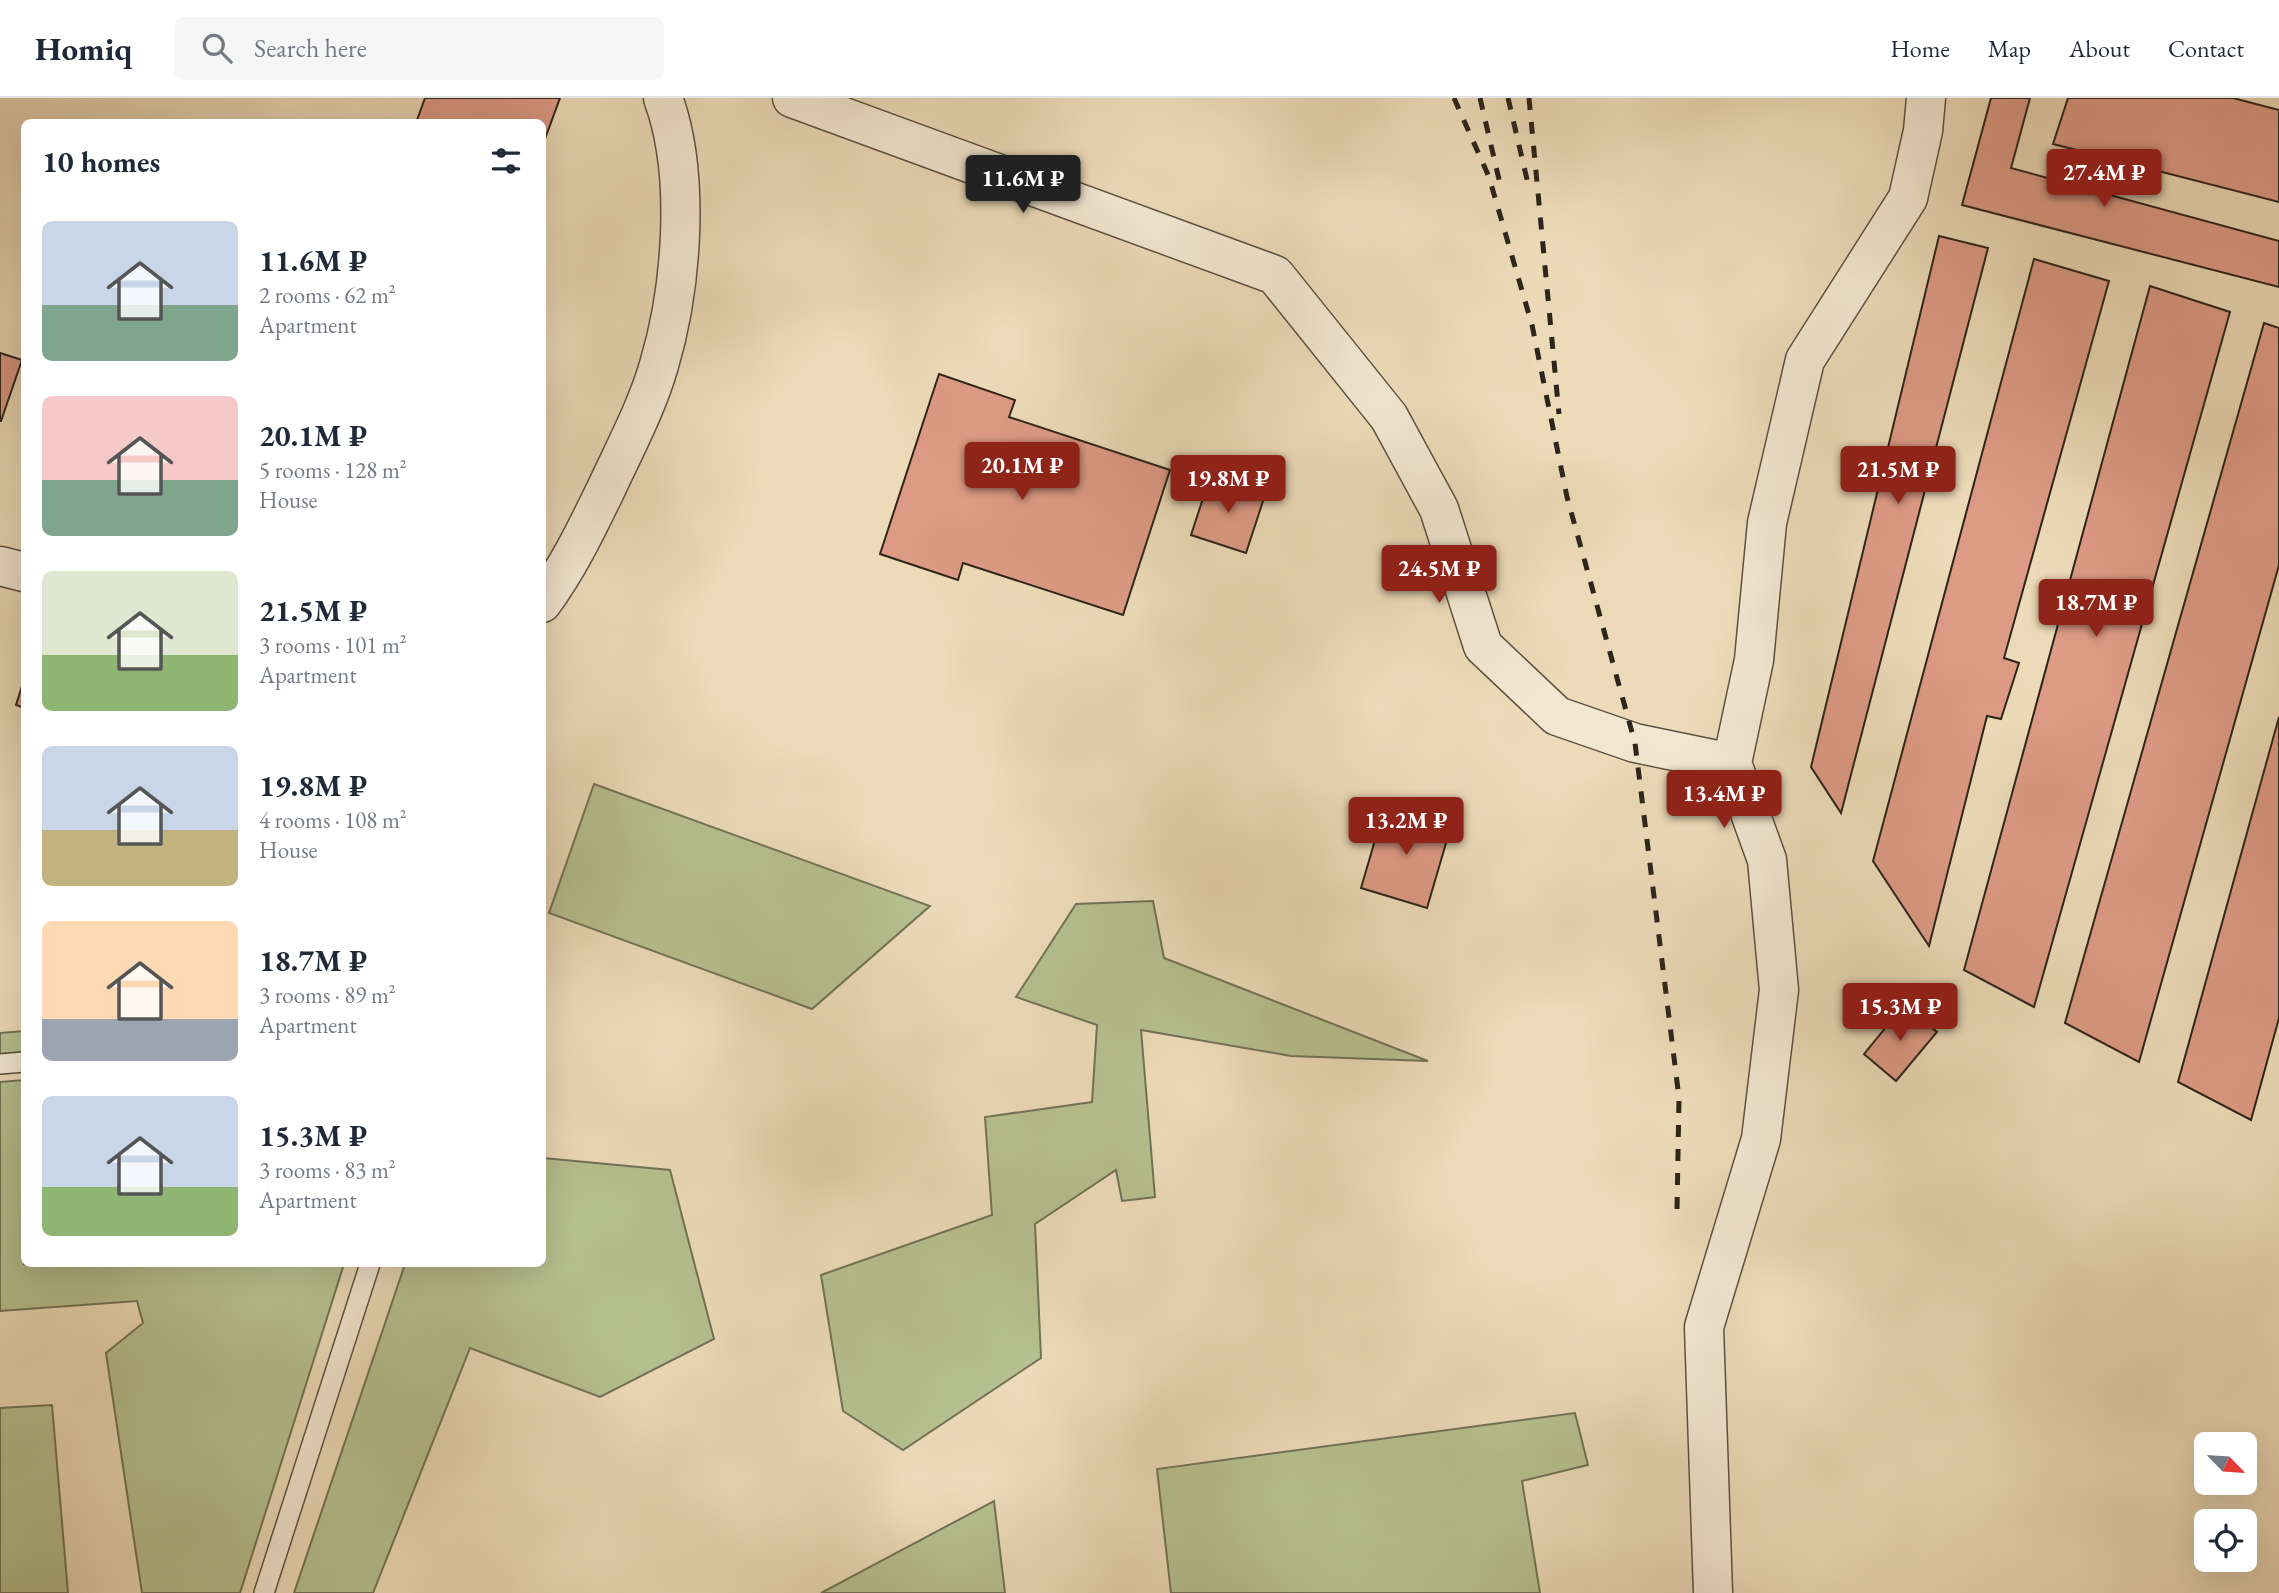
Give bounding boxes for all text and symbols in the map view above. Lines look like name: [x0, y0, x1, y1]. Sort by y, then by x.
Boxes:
search box: [174, 17, 664, 80]
text: Homiq: [35, 27, 132, 70]
icon: search: [198, 29, 236, 67]
text: Search here: [254, 31, 367, 65]
text: Home: [1890, 33, 1950, 64]
text: Map: [1988, 33, 2031, 64]
text: About: [2069, 33, 2130, 64]
text: Contact: [2168, 33, 2244, 64]
text: 10 homes: [42, 142, 160, 181]
icon: filters: [487, 142, 525, 180]
pin: 27.4M ₽: [2039, 150, 2169, 209]
pin: 11.6M ₽: [958, 156, 1088, 215]
text: 27.4M ₽: [2063, 157, 2145, 187]
text: 11.6M ₽: [982, 163, 1064, 193]
text: 11.6M ₽: [259, 241, 367, 280]
icon: home: [98, 249, 182, 333]
text: 2 rooms · 62 m²: [259, 280, 396, 310]
text: Apartment: [259, 310, 357, 340]
text: 20.1M ₽: [259, 416, 367, 455]
icon: home: [98, 424, 182, 508]
pin: 20.1M ₽: [957, 442, 1087, 502]
pin: 21.5M ₽: [1833, 446, 1963, 506]
text: 20.1M ₽: [981, 450, 1063, 480]
text: 21.5M ₽: [1857, 454, 1939, 484]
text: 5 rooms · 128 m²: [259, 455, 407, 485]
pin: 19.8M ₽: [1163, 456, 1293, 515]
text: 19.8M ₽: [1187, 463, 1269, 493]
text: House: [259, 485, 318, 515]
pin: 24.5M ₽: [1374, 546, 1504, 605]
text: 24.5M ₽: [1398, 553, 1480, 583]
pin: 18.7M ₽: [2031, 580, 2161, 639]
text: 18.7M ₽: [2055, 587, 2137, 617]
text: 21.5M ₽: [259, 591, 367, 630]
icon: home: [98, 599, 182, 683]
text: 3 rooms · 101 m²: [259, 630, 407, 660]
text: Apartment: [259, 660, 357, 690]
text: 19.8M ₽: [259, 766, 367, 805]
pin: 13.4M ₽: [1659, 770, 1789, 830]
icon: home: [98, 774, 182, 858]
text: 13.4M ₽: [1683, 778, 1765, 808]
pin: 13.2M ₽: [1341, 798, 1471, 857]
text: 4 rooms · 108 m²: [259, 805, 407, 835]
text: 13.2M ₽: [1365, 805, 1447, 835]
text: House: [259, 835, 318, 865]
text: 18.7M ₽: [259, 941, 367, 980]
icon: home: [98, 949, 182, 1033]
text: 3 rooms · 89 m²: [259, 980, 396, 1010]
pin: 15.3M ₽: [1835, 984, 1965, 1043]
text: 15.3M ₽: [1859, 991, 1941, 1021]
text: Apartment: [259, 1010, 357, 1040]
text: 15.3M ₽: [259, 1116, 367, 1155]
icon: home: [98, 1124, 182, 1208]
text: 3 rooms · 83 m²: [259, 1155, 396, 1185]
text: Apartment: [259, 1185, 357, 1215]
north arrow: [2194, 1432, 2258, 1494]
map controls: [2194, 1432, 2257, 1572]
button: locate: [2194, 1509, 2257, 1572]

